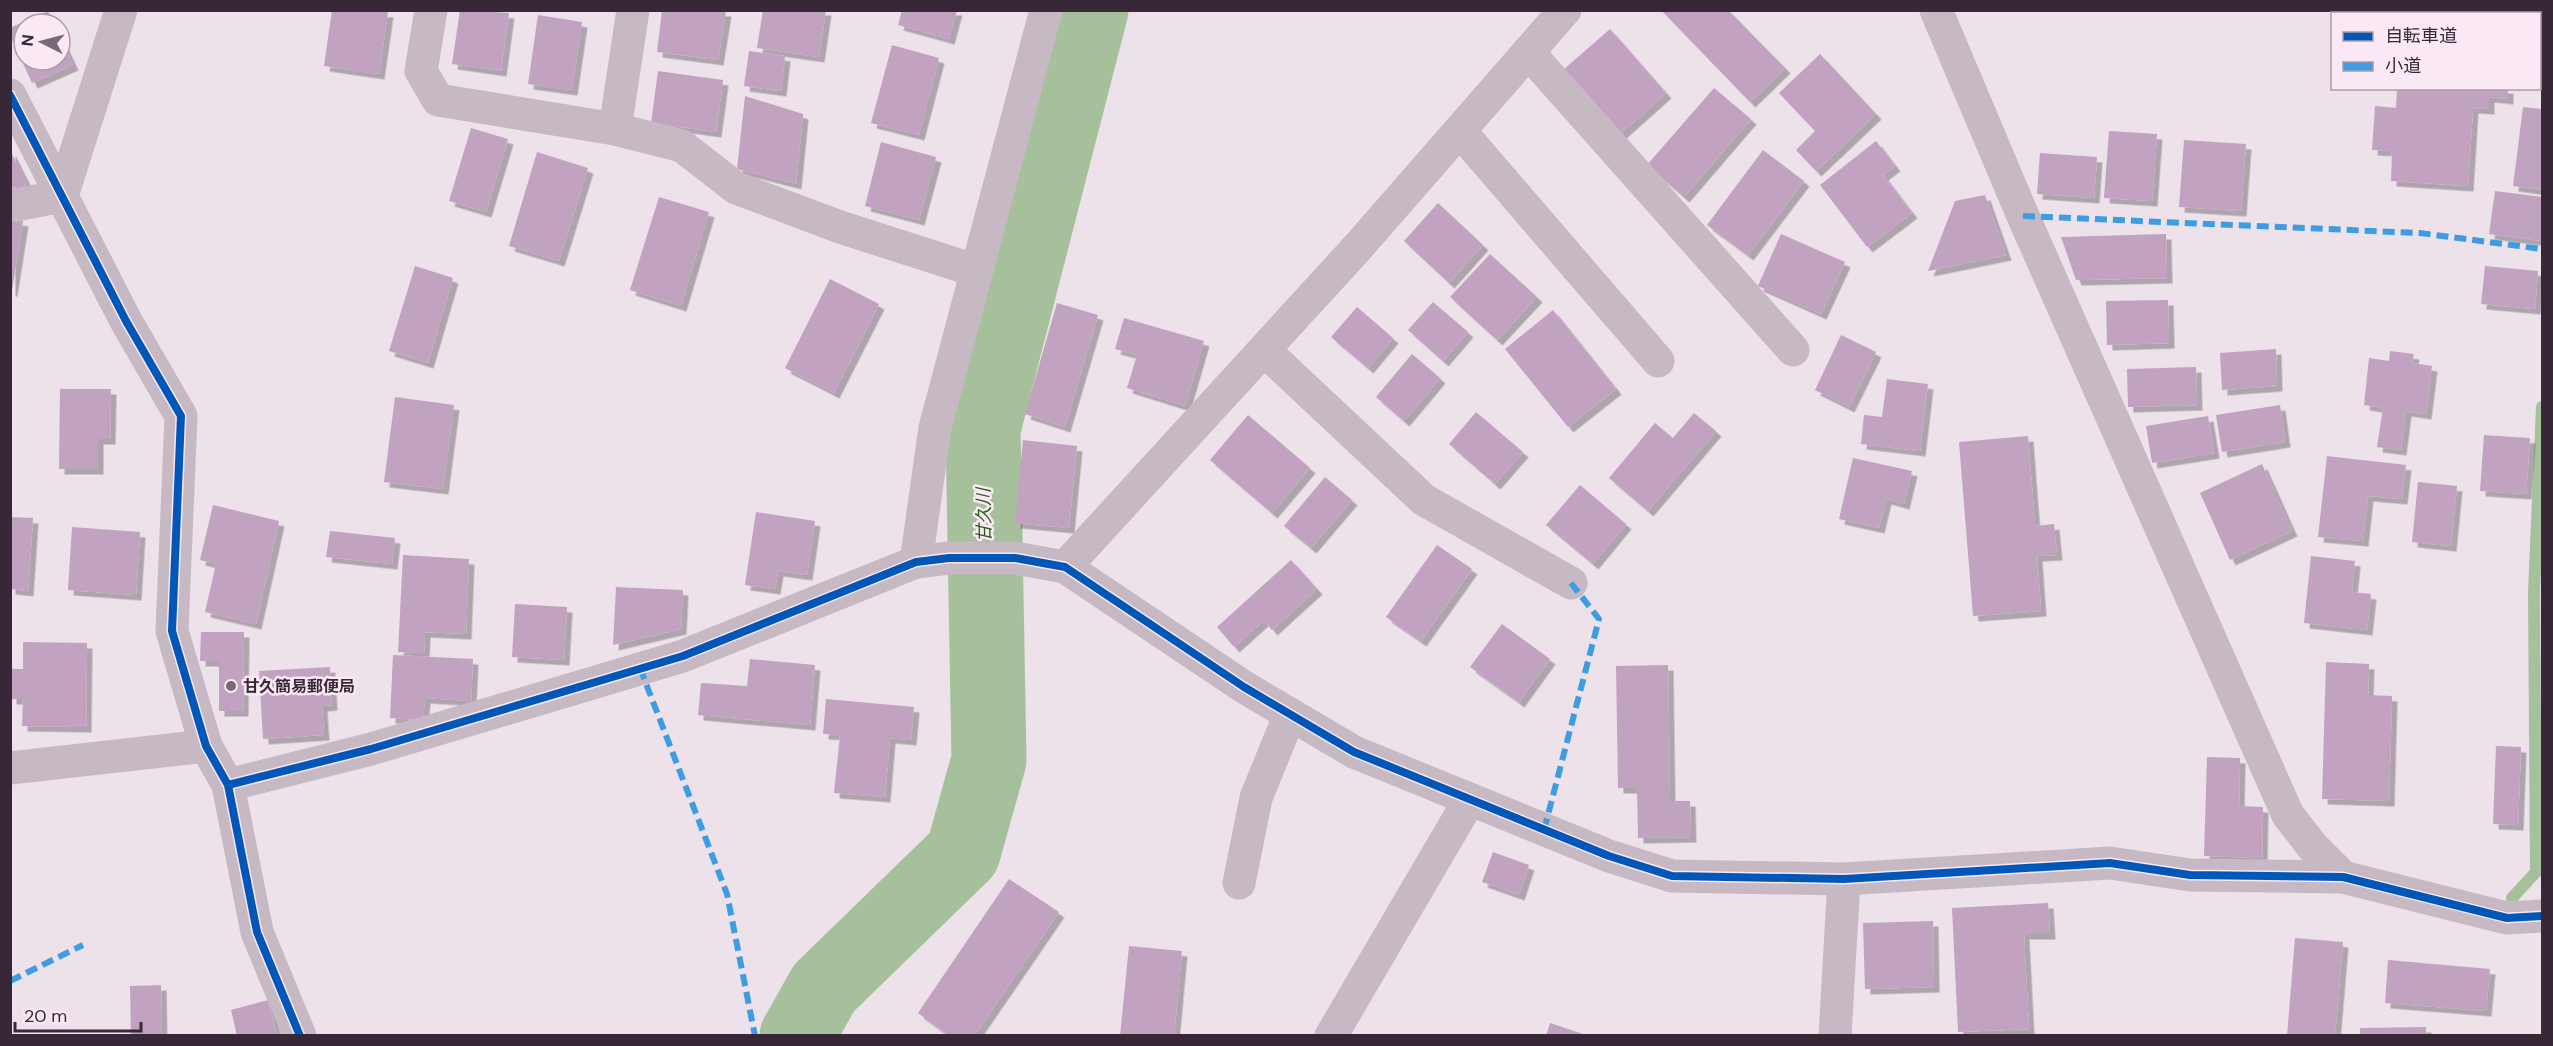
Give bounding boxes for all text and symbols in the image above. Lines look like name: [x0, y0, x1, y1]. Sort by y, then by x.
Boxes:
north arrow: [12, 12, 72, 72]
legend: [2331, 12, 2541, 90]
text: 自転車道: [2385, 24, 2457, 48]
text: N: [17, 34, 39, 47]
text: 小道: [2385, 54, 2421, 78]
water label: 甘久川: [971, 486, 996, 542]
place label: 甘久簡易郵便局: [243, 676, 355, 697]
marker: 甘久簡易郵便局: [224, 679, 238, 693]
scale bar: [15, 995, 141, 1033]
text: 20 m: [24, 1004, 67, 1028]

